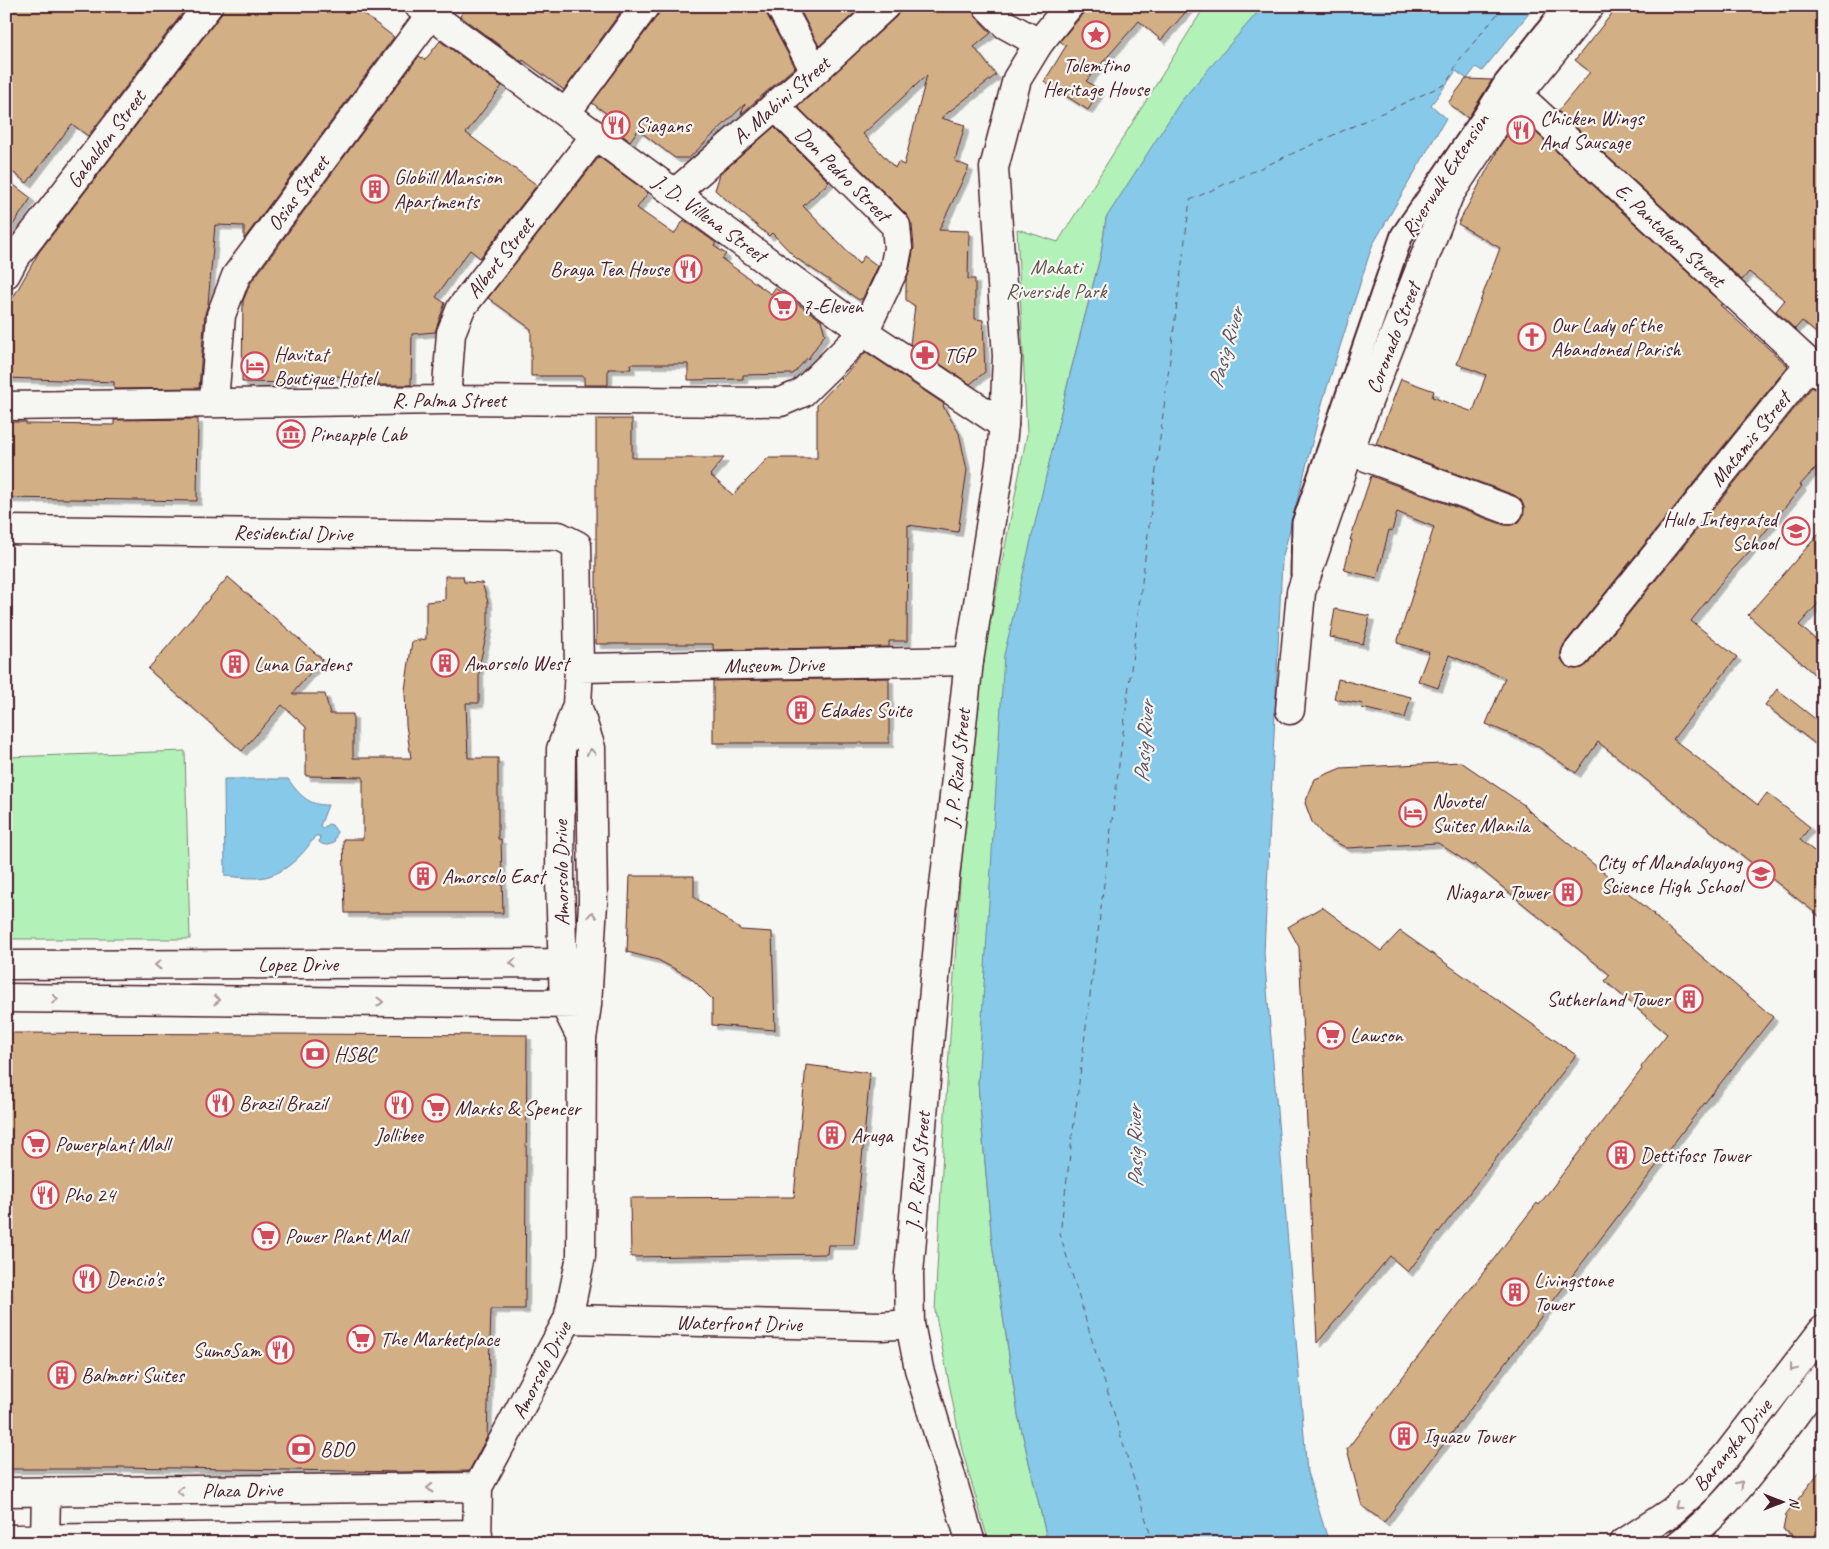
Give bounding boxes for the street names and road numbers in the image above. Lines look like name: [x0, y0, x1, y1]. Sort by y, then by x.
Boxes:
street label: A. Mabini Street: [727, 49, 837, 149]
street label: Gabaldon Street: [61, 83, 153, 193]
street label: Riverwalk Extension: [1395, 108, 1495, 242]
street label: Don Pedro Street: [790, 121, 898, 229]
street label: Osias Street: [261, 149, 336, 236]
street label: J. D. Villena Street: [647, 167, 774, 270]
street label: E. Pantaleon Street: [1610, 177, 1732, 294]
street label: Albert Street: [461, 211, 541, 303]
street label: Coronado Street: [1360, 276, 1427, 397]
street label: Matamis Street: [1704, 384, 1798, 492]
street label: R. Palma Street: [392, 387, 508, 413]
street label: Residential Drive: [233, 519, 355, 547]
street label: Museum Drive: [724, 651, 825, 679]
street label: J. P. Rizal Street: [938, 706, 976, 829]
street label: Amorsolo Drive: [547, 819, 575, 926]
street label: Lopez Drive: [258, 951, 340, 977]
street label: J. P. Rizal Street: [900, 1109, 936, 1232]
street label: Waterfront Drive: [676, 1309, 803, 1337]
street label: Amorsolo Drive: [505, 1316, 577, 1423]
street label: Barangka Drive: [1687, 1392, 1778, 1497]
street label: Plaza Drive: [202, 1476, 284, 1504]

